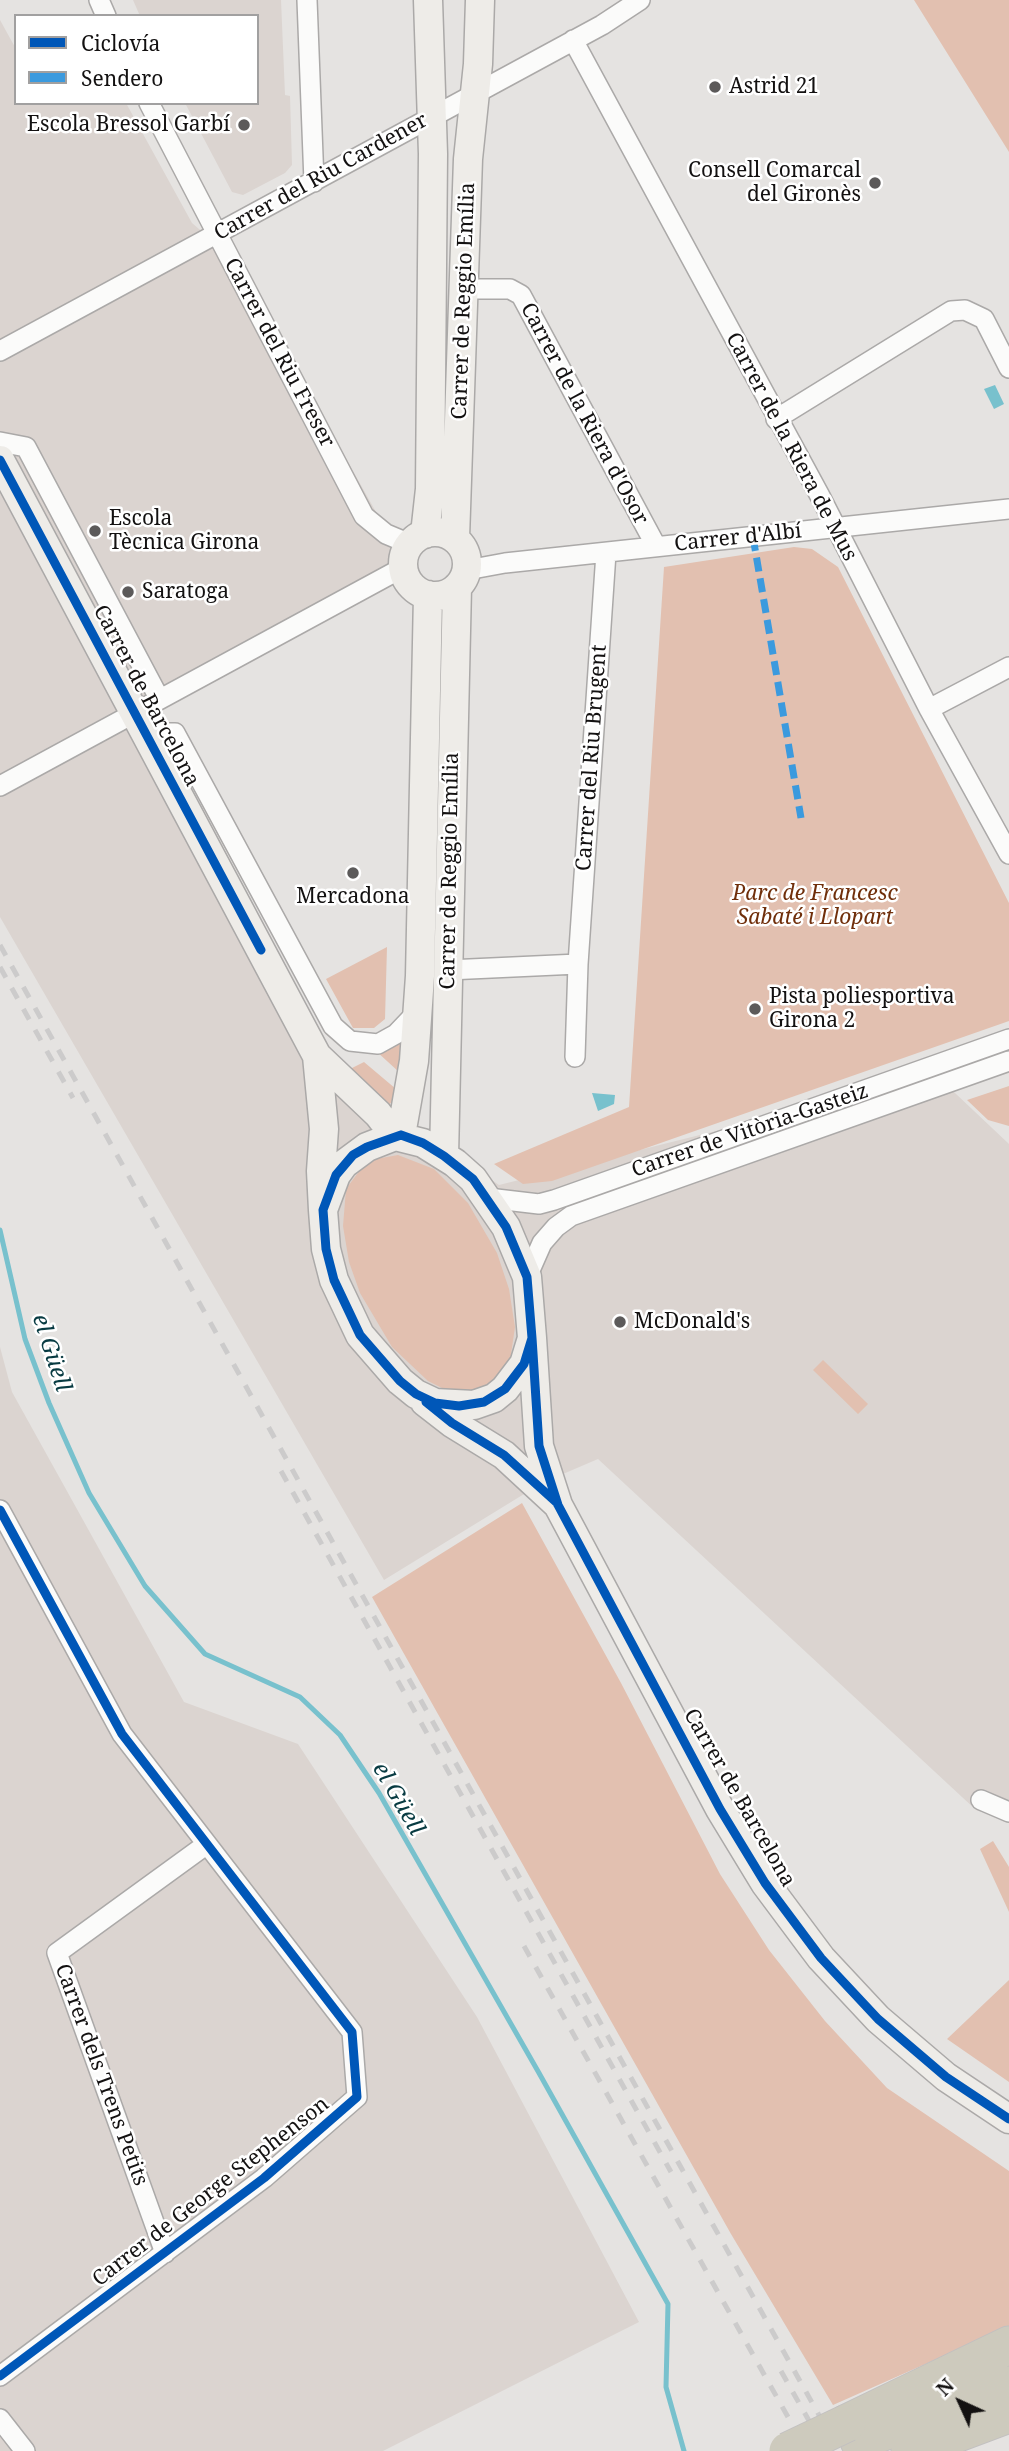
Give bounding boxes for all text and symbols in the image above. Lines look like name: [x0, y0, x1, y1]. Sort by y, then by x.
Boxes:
legend: [14, 14, 259, 105]
text: Ciclovía: [81, 29, 160, 57]
text: Sendero: [81, 64, 163, 92]
place label: Astrid 21: [729, 74, 819, 100]
marker: Astrid 21: [707, 79, 723, 95]
street label: Carrer del Riu Cardener: [210, 108, 432, 246]
place label: Escola Bressol Garbí: [27, 112, 230, 138]
marker: Escola Bressol Garbí: [236, 117, 252, 133]
place label: Consell Comarcal del Gironès: [688, 158, 861, 208]
marker: Consell Comarcal del Gironès: [867, 175, 883, 191]
street label: Carrer de Reggio Emília: [447, 182, 481, 420]
street label: Carrer del Riu Freser: [218, 254, 340, 452]
street label: Carrer de la Riera d'Osor: [515, 299, 653, 529]
street label: Carrer de la Riera de Mus: [720, 328, 862, 566]
place label: Escola Tècnica Girona: [109, 506, 259, 556]
street label: Carrer d'Albí: [673, 519, 803, 557]
marker: Escola Tècnica Girona: [87, 523, 103, 539]
place label: Saratoga: [142, 579, 229, 605]
marker: Saratoga: [120, 584, 136, 600]
street label: Carrer de Barcelona: [88, 601, 204, 791]
street label: Carrer del Riu Brugent: [572, 644, 612, 872]
street label: Carrer de Reggio Emília: [435, 752, 465, 990]
marker: Mercadona: [345, 865, 361, 881]
park label: Parc de Francesc Sabaté i Llopart: [732, 881, 898, 931]
place label: Mercadona: [296, 884, 410, 910]
place label: Pista poliesportiva Girona 2: [769, 984, 954, 1034]
marker: Pista poliesportiva Girona 2: [747, 1001, 763, 1017]
street label: Carrer de Vitòria-Gasteiz: [628, 1079, 872, 1183]
place label: McDonald's: [634, 1309, 750, 1335]
water label: el Güell: [26, 1311, 76, 1395]
marker: McDonald's: [612, 1314, 628, 1330]
street label: Carrer de Barcelona: [678, 1704, 800, 1892]
water label: el Güell: [366, 1758, 430, 1840]
street label: Carrer dels Trens Petits: [49, 1961, 153, 2189]
street label: Carrer de George Stephenson: [88, 2092, 334, 2292]
north arrow: [925, 2367, 995, 2437]
text: N: [931, 2373, 960, 2402]

